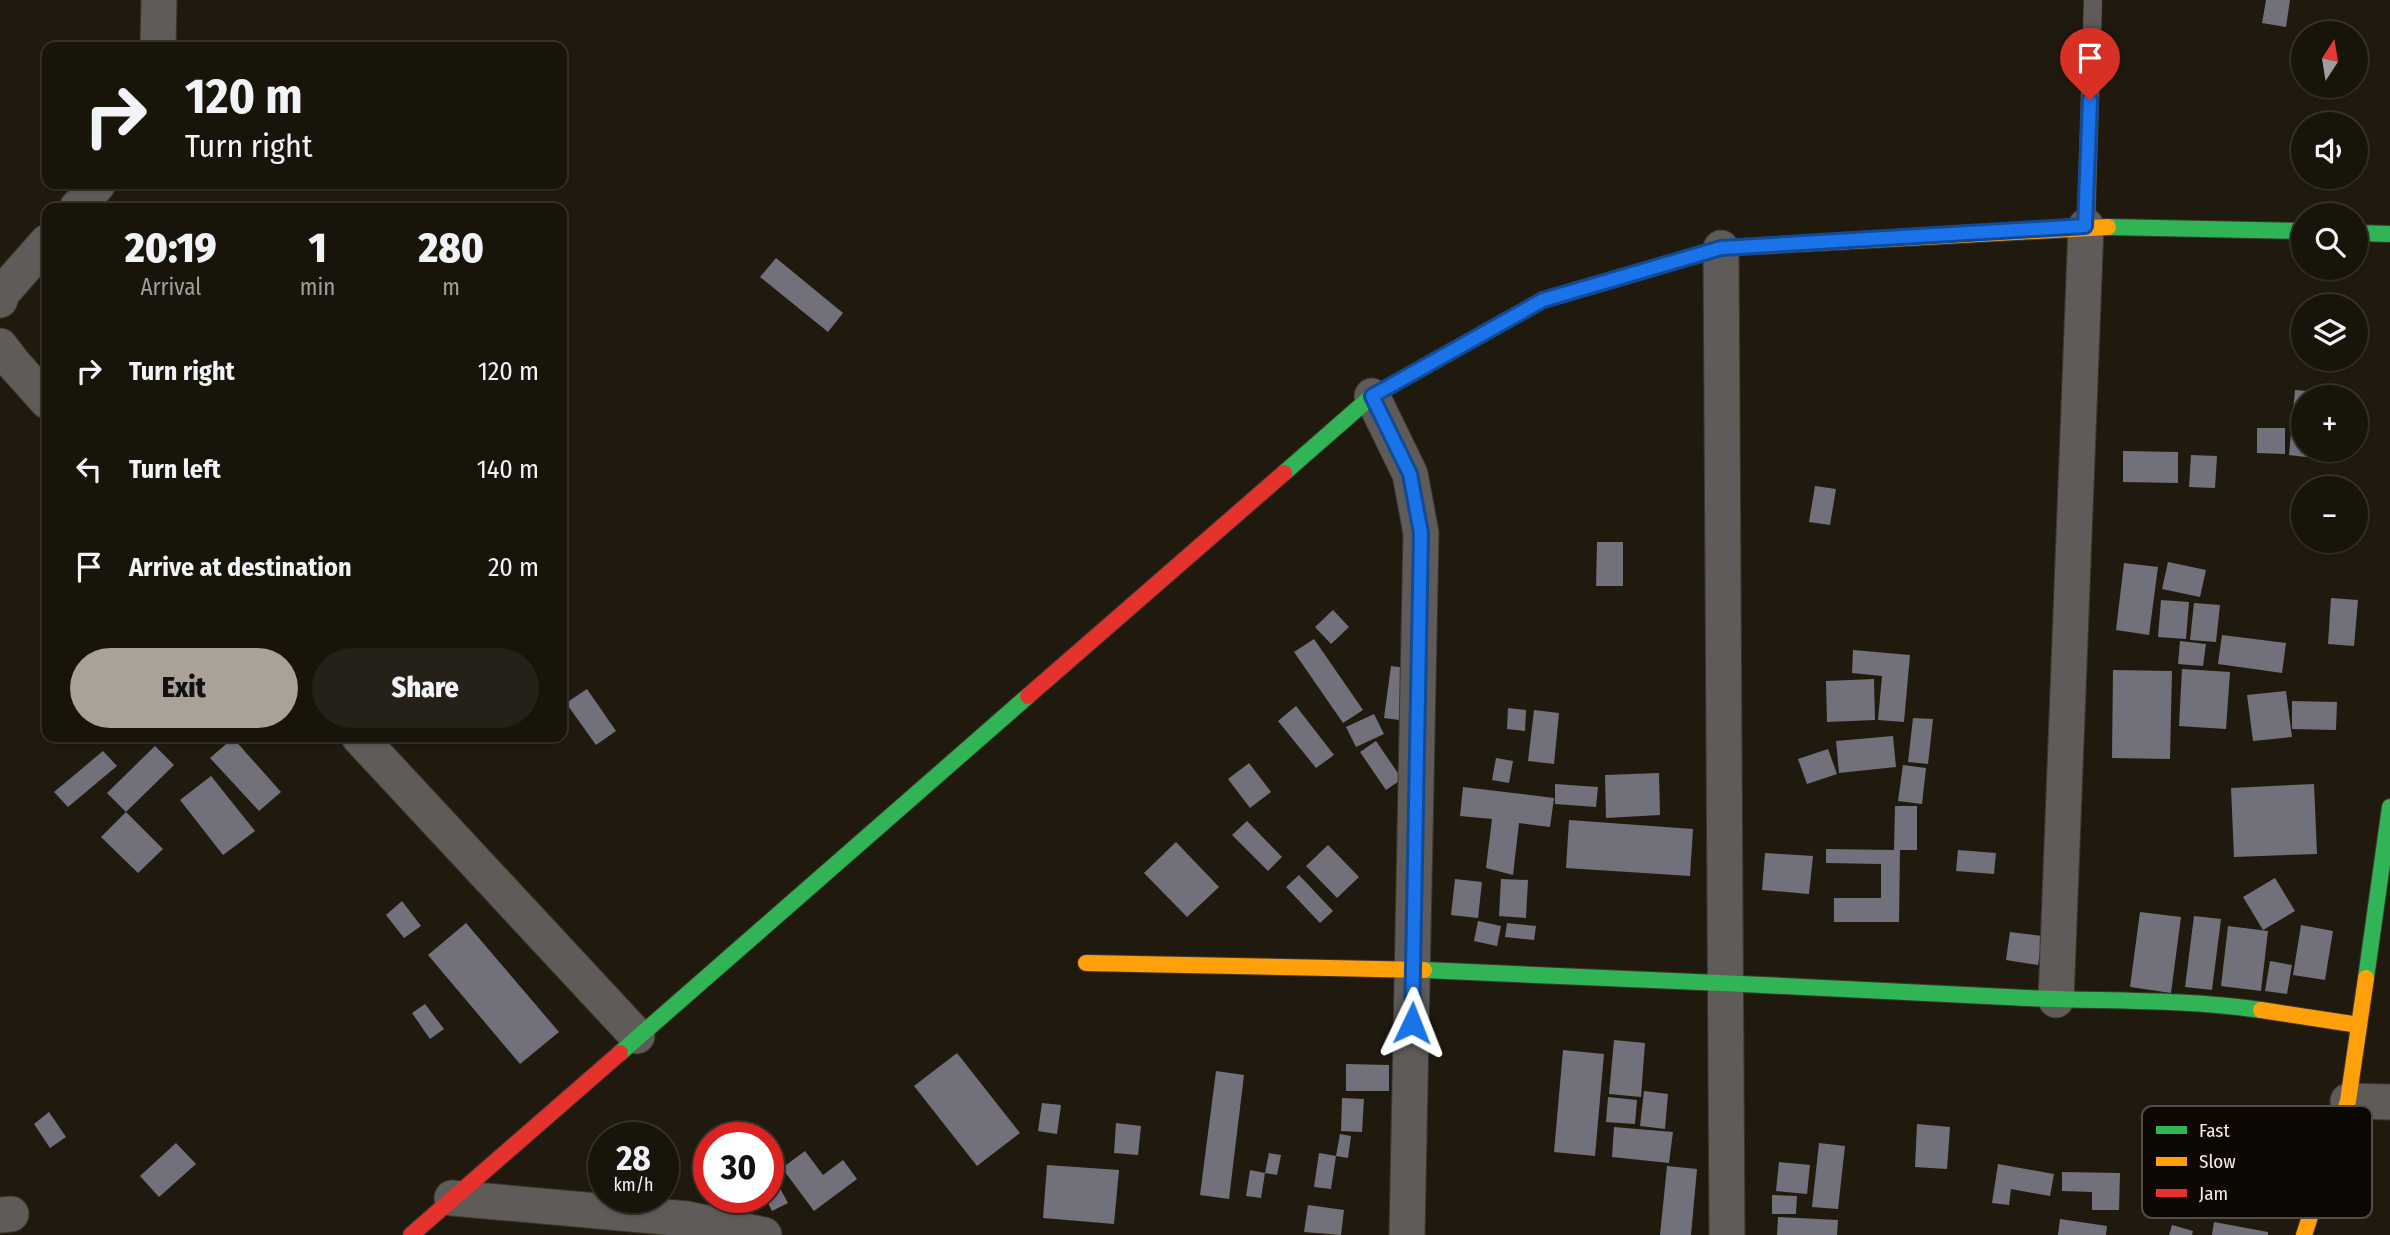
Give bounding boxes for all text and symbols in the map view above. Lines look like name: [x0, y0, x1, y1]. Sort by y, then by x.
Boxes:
north arrow: [2291, 21, 2368, 98]
map controls: [2291, 21, 2368, 553]
pin: [2060, 28, 2120, 100]
icon: arrive: [2071, 39, 2109, 77]
text: 120 m: [185, 67, 303, 126]
icon: right: [70, 70, 161, 161]
button: sound: [2291, 112, 2368, 189]
text: Turn right: [185, 127, 312, 165]
button: search: [2291, 203, 2368, 280]
text: 20:19: [125, 223, 217, 273]
text: 1: [308, 223, 327, 273]
text: 280: [418, 223, 484, 273]
text: Arrival: [140, 273, 201, 301]
text: min: [300, 273, 335, 301]
text: m: [442, 273, 460, 301]
button: layers: [2291, 294, 2368, 371]
icon: right: [70, 352, 108, 390]
text: Turn right: [129, 356, 235, 387]
text: 120 m: [478, 356, 539, 387]
button: +: [2291, 385, 2368, 462]
icon: left: [70, 450, 108, 488]
text: Turn left: [129, 454, 221, 485]
text: 140 m: [477, 454, 539, 485]
button: −: [2291, 476, 2368, 553]
icon: arrive: [70, 548, 108, 586]
text: Arrive at destination: [129, 552, 352, 583]
text: 20 m: [488, 552, 539, 583]
button: Exit: [70, 648, 298, 728]
button: Share: [312, 648, 539, 728]
position arrow: [1375, 986, 1449, 1060]
legend: [2142, 1106, 2372, 1218]
text: Fast: [2199, 1119, 2230, 1142]
speed limit sign: 30: [693, 1122, 784, 1213]
text: 28: [616, 1137, 651, 1179]
text: Slow: [2199, 1150, 2236, 1173]
text: km/h: [613, 1174, 654, 1196]
text: Jam: [2199, 1182, 2228, 1205]

